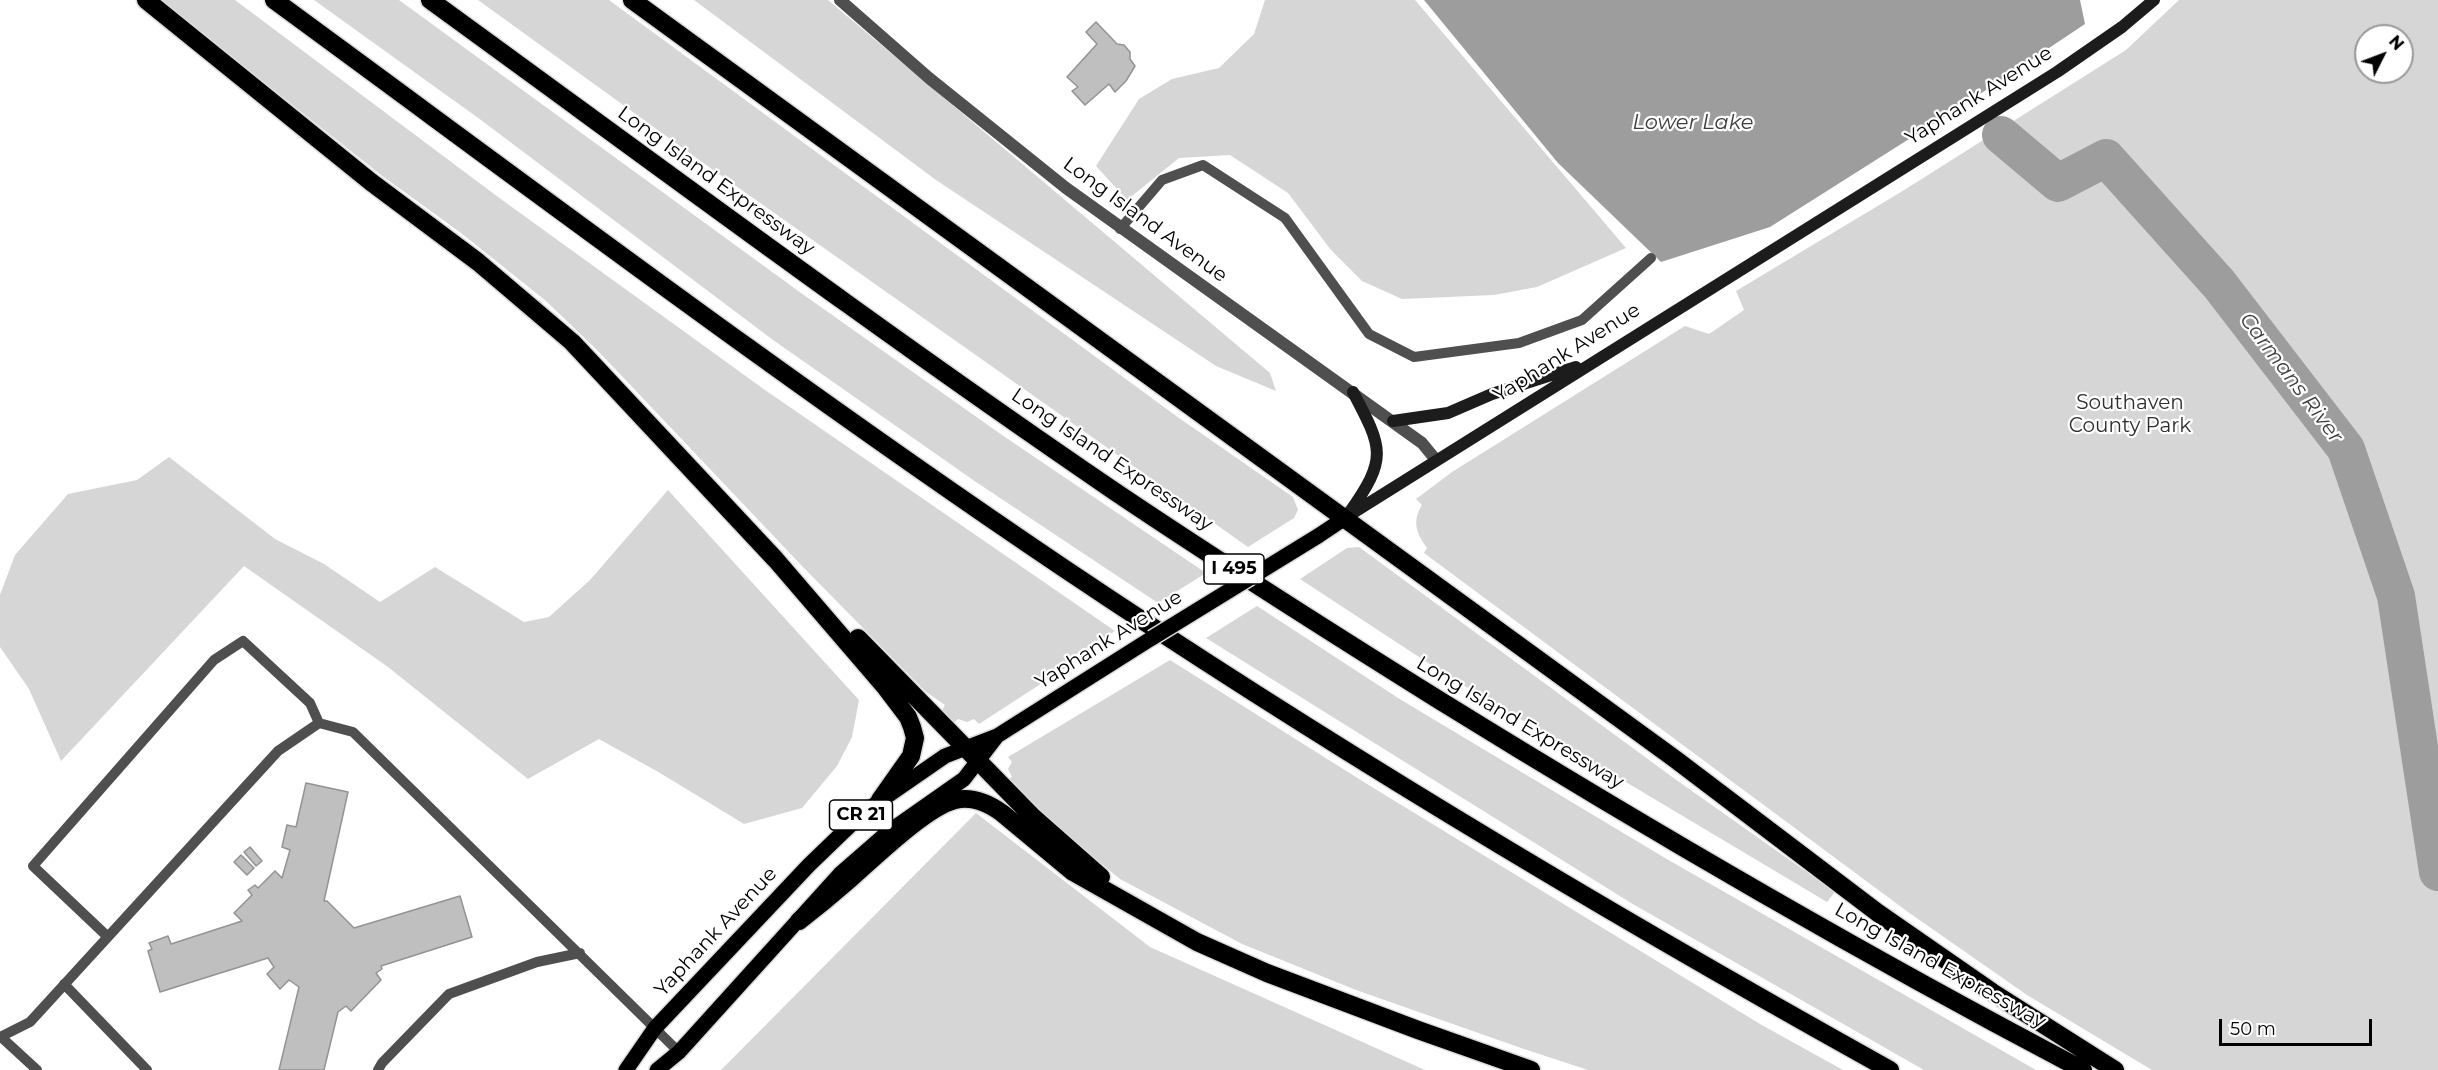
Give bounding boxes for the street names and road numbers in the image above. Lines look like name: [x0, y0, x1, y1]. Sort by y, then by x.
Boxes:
street label: Yaphank Avenue: [1901, 41, 2057, 151]
street label: Long Island Expressway: [613, 101, 819, 261]
street label: Long Island Avenue: [1058, 152, 1232, 288]
street label: Yaphank Avenue: [1489, 298, 1645, 408]
street label: Long Island Expressway: [1007, 384, 1217, 536]
road number: I 495: [1204, 554, 1264, 584]
street label: Yaphank Avenue: [1031, 585, 1187, 695]
street label: Long Island Expressway: [1412, 651, 1628, 795]
road number: CR 21: [830, 800, 892, 830]
street label: Yaphank Avenue: [650, 862, 782, 1002]
street label: Long Island Expressway: [1830, 898, 2050, 1034]

